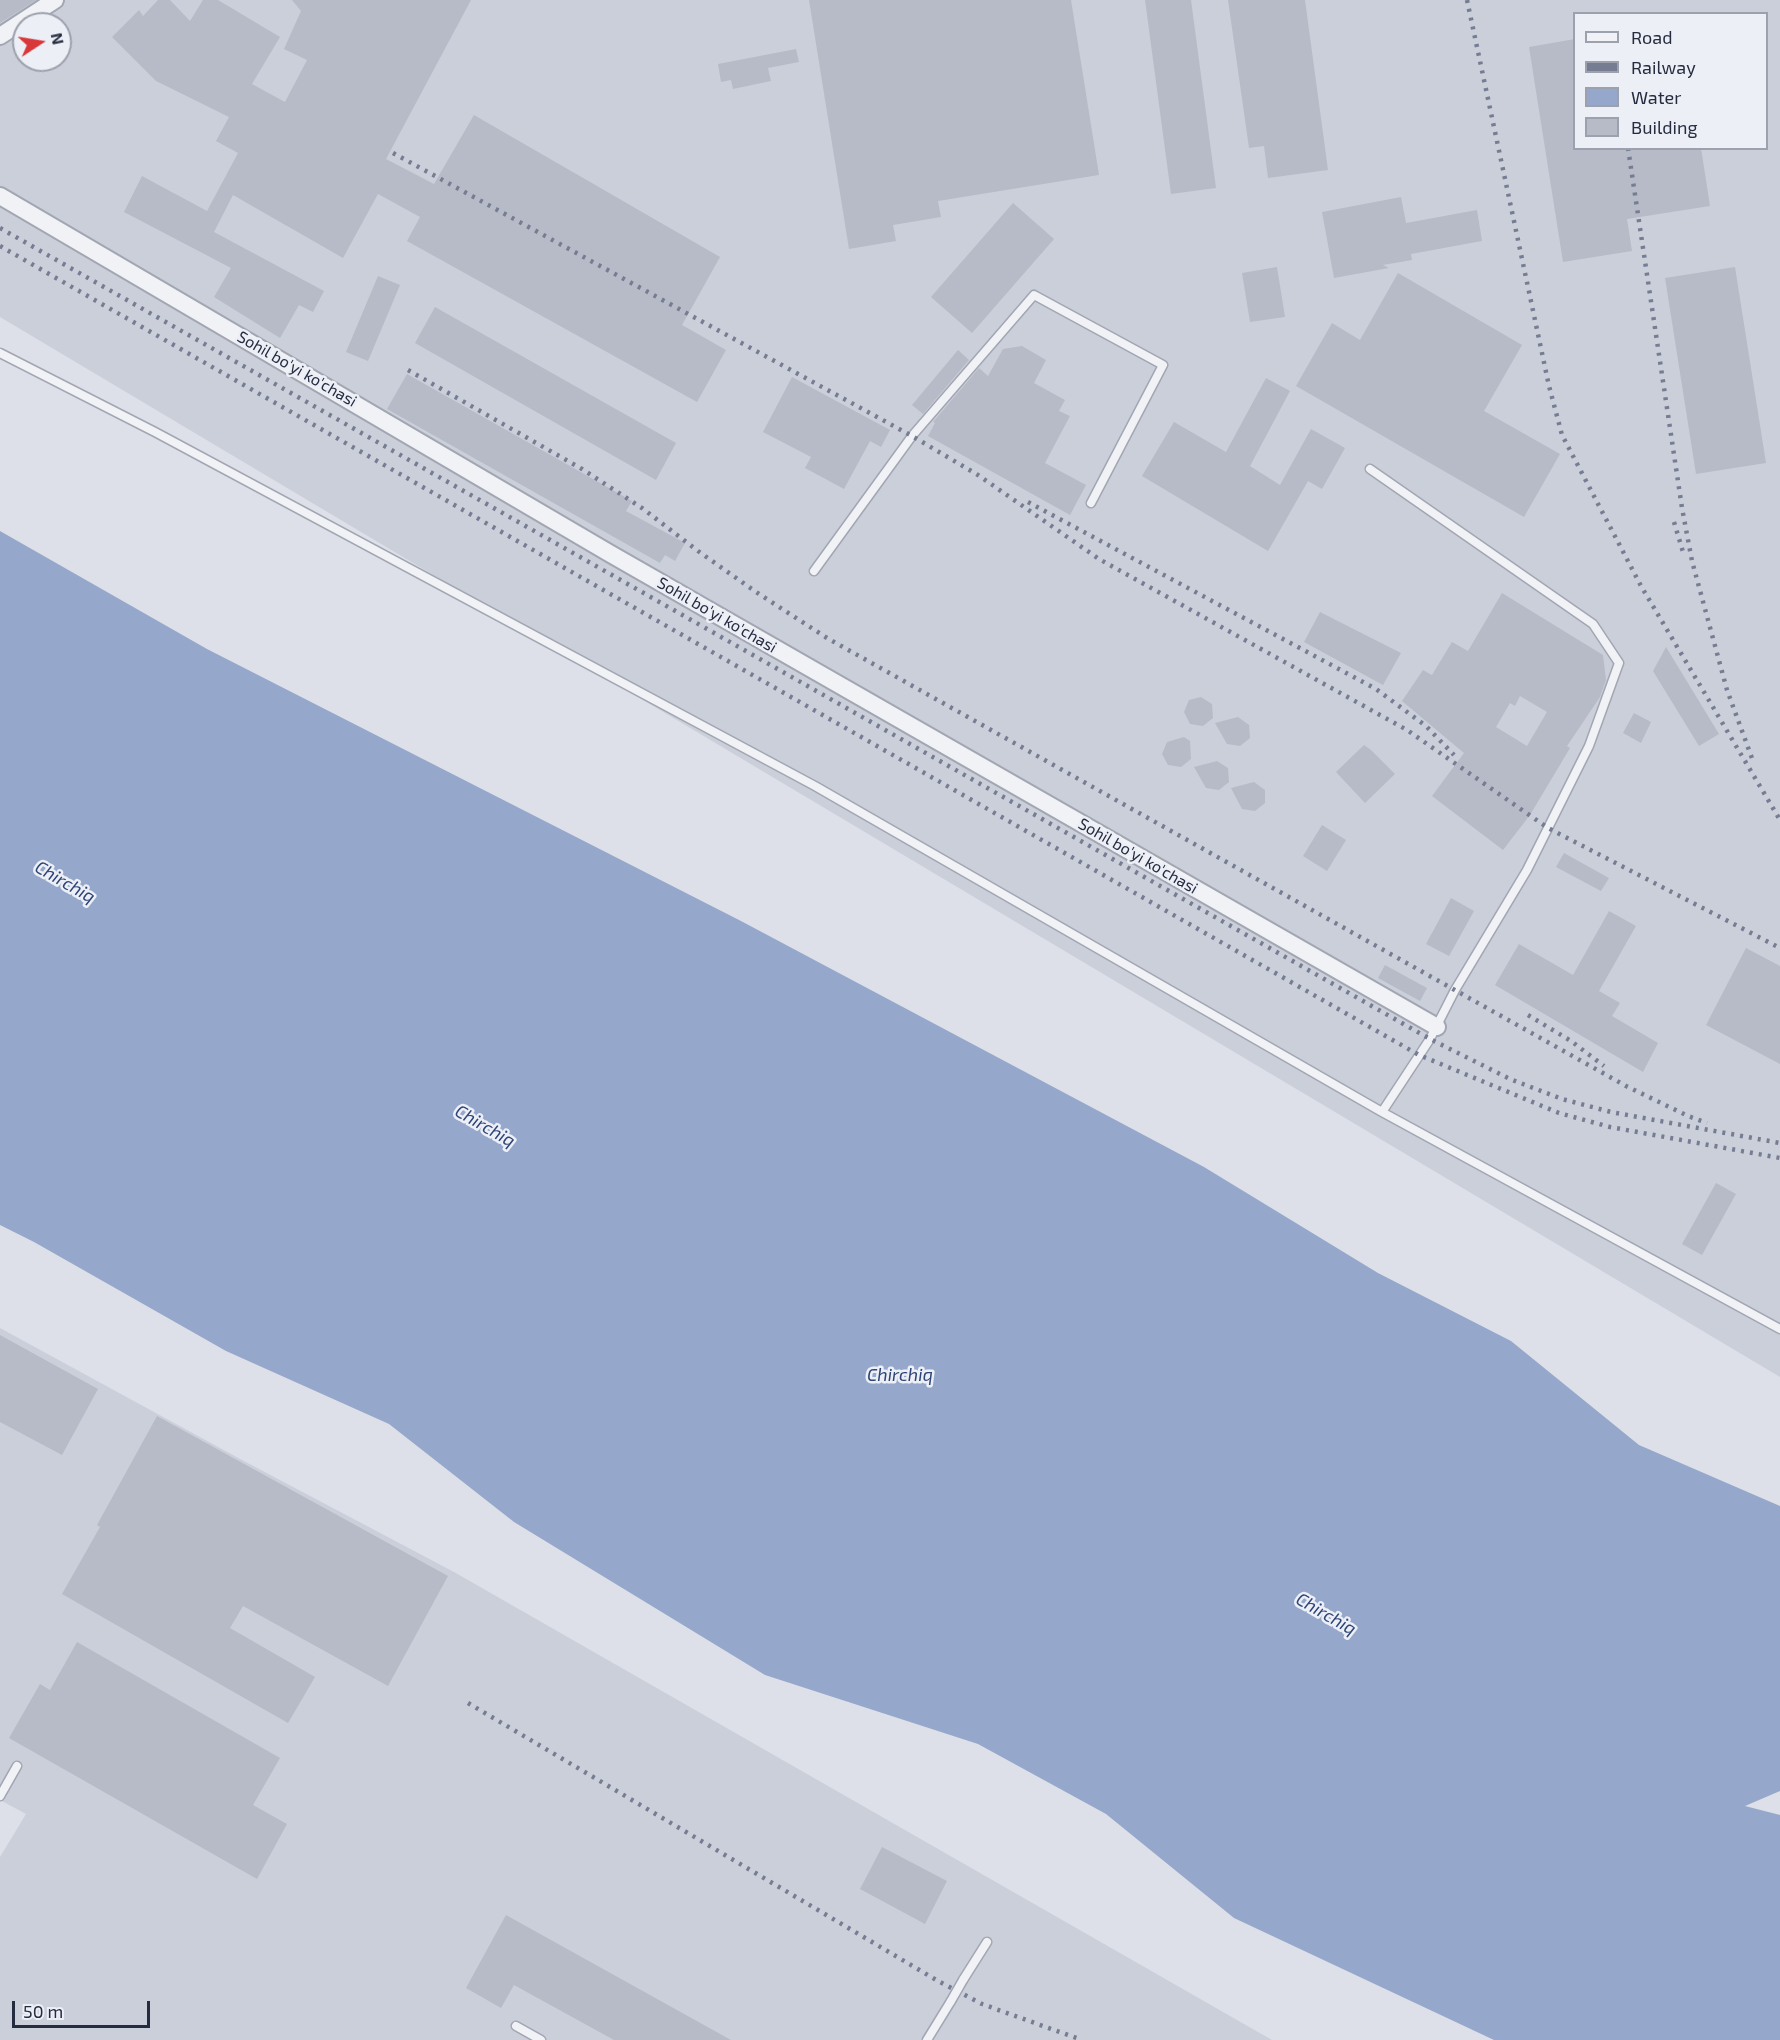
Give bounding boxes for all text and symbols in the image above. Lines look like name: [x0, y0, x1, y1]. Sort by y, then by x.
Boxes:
north arrow: [12, 12, 72, 72]
legend: [1573, 12, 1768, 150]
text: Road: [1631, 26, 1672, 48]
text: N: [48, 31, 69, 46]
text: Railway: [1631, 56, 1696, 78]
text: Water: [1631, 86, 1681, 108]
text: Building: [1631, 116, 1698, 138]
street label: Sohil bo'yi ko'chasi: [234, 327, 360, 411]
street label: Sohil bo'yi ko'chasi: [654, 573, 780, 657]
street label: Sohil bo'yi ko'chasi: [1075, 814, 1201, 898]
water label: Chirchiq: [31, 856, 99, 908]
water label: Chirchiq: [451, 1100, 519, 1152]
water label: Chirchiq: [867, 1364, 933, 1386]
water label: Chirchiq: [1292, 1588, 1360, 1640]
scale bar: [15, 1989, 153, 2027]
text: 50 m: [23, 2000, 63, 2022]

